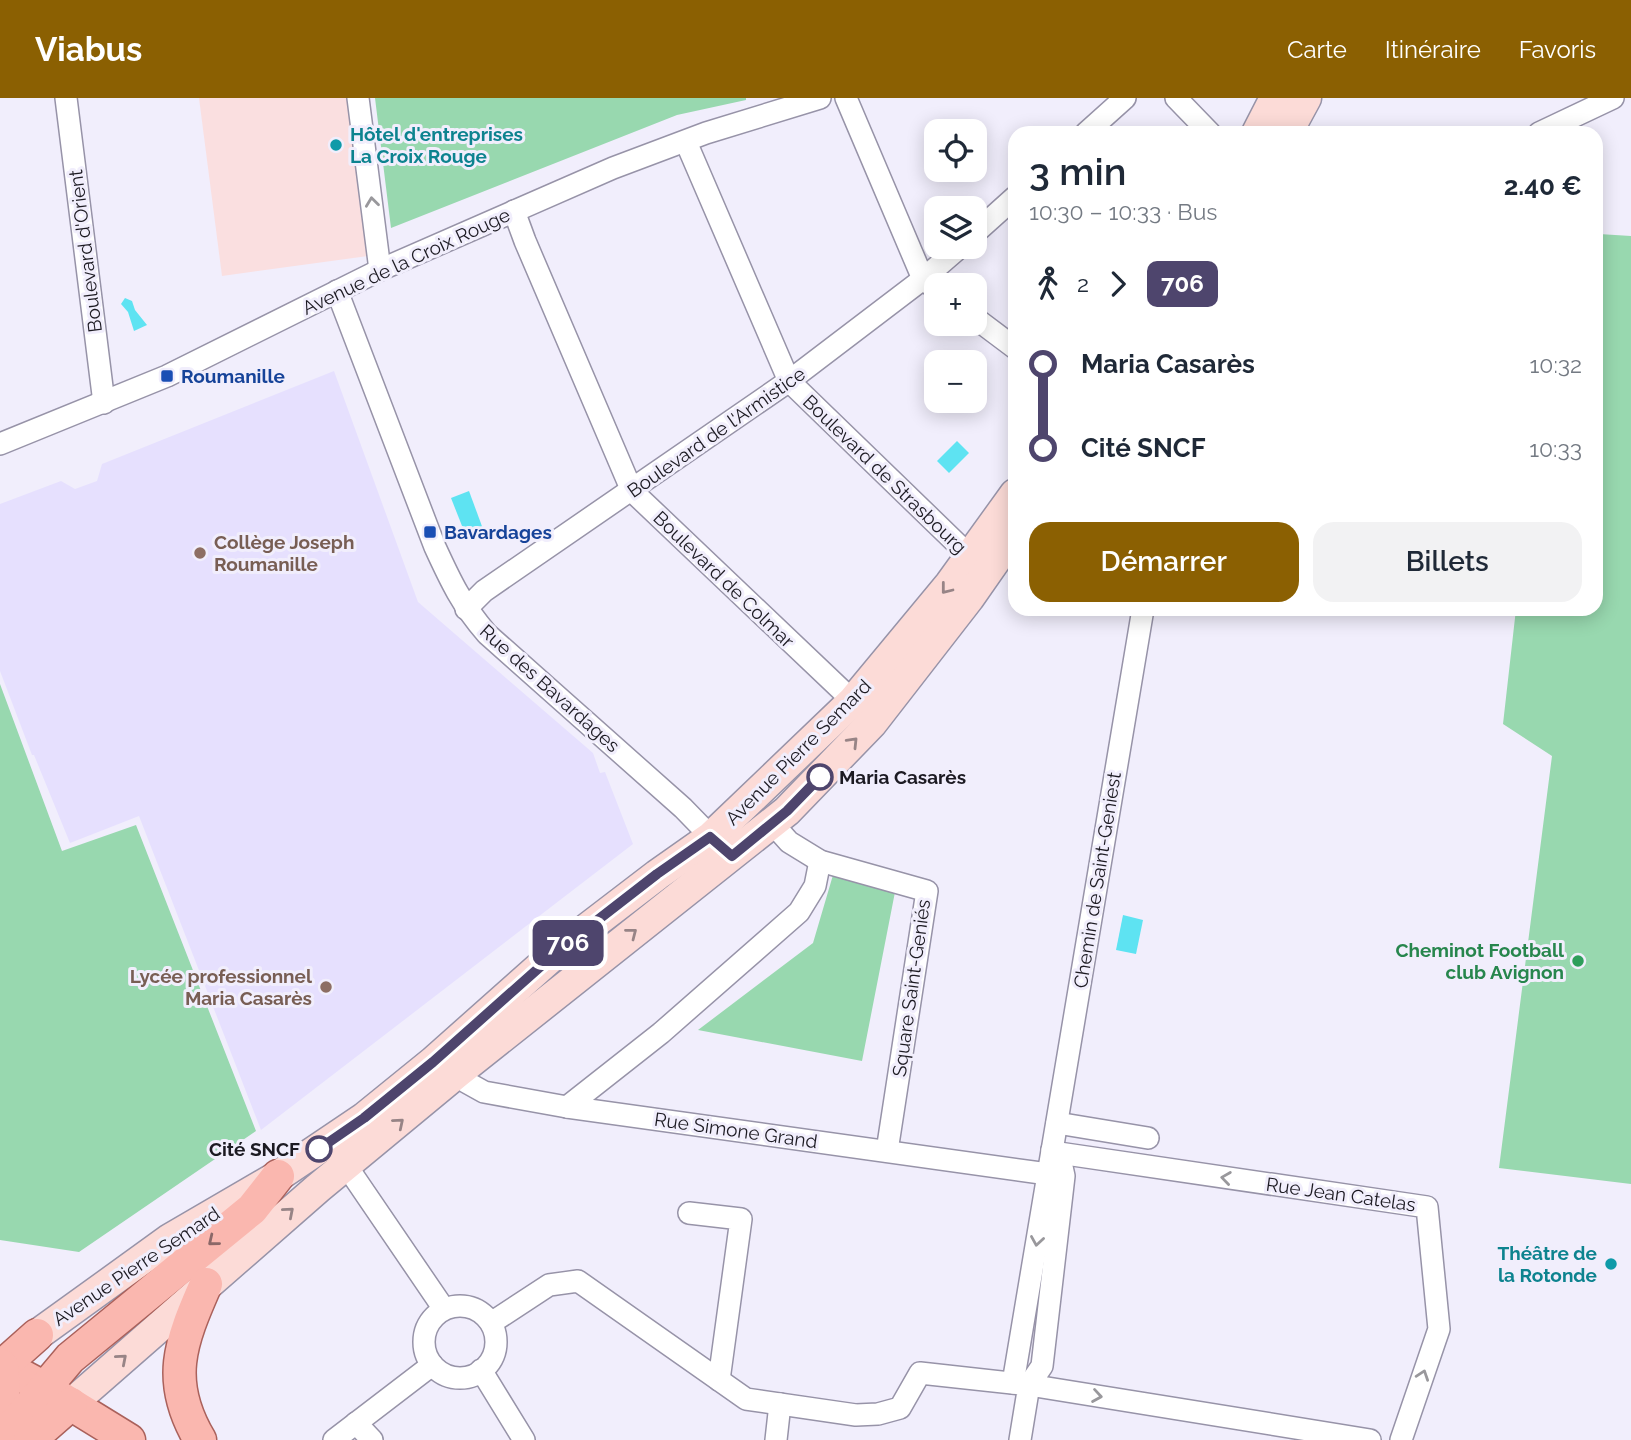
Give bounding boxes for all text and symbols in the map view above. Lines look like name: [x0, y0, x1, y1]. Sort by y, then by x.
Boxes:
text: Viabus: [35, 30, 142, 69]
text: Carte: [1287, 35, 1347, 64]
text: Itinéraire: [1385, 35, 1481, 64]
text: Favoris: [1519, 35, 1596, 64]
map controls: [924, 119, 987, 413]
button: locate: [924, 119, 987, 182]
place label: Hôtel d'entreprises La Croix Rouge: [350, 123, 523, 167]
marker: Hôtel d'entreprises La Croix Rouge: [328, 137, 344, 153]
text: 3 min: [1029, 149, 1126, 194]
street label: Boulevard d'Orient: [64, 168, 106, 334]
text: 2.40 €: [1504, 171, 1582, 201]
one-way arrow: [364, 196, 379, 208]
button: layers: [924, 196, 987, 259]
text: 10:30 – 10:33 · Bus: [1029, 198, 1217, 225]
street label: Avenue de la Croix Rouge: [299, 203, 513, 319]
icon: walk: [1029, 265, 1067, 303]
icon: forward: [1099, 265, 1137, 303]
text: 706: [1161, 269, 1204, 298]
text: 2: [1077, 270, 1089, 297]
button: +: [924, 273, 987, 336]
text: Maria Casarès: [1081, 349, 1255, 379]
button: −: [924, 350, 987, 413]
text: 10:32: [1529, 351, 1582, 378]
street label: Boulevard de l'Armistice: [623, 362, 809, 502]
place label: Roumanille: [181, 365, 285, 387]
marker: Roumanille: [159, 368, 175, 384]
street label: Boulevard de Strasbourg: [799, 390, 971, 558]
text: Cité SNCF: [1081, 433, 1206, 463]
text: 10:33: [1529, 435, 1582, 462]
street label: Boulevard de Colmar: [649, 506, 799, 652]
place label: Bavardages: [444, 521, 552, 543]
button: Démarrer: [1029, 522, 1299, 602]
button: Billets: [1313, 522, 1582, 602]
marker: Bavardages: [422, 524, 438, 540]
place label: Collège Joseph Roumanille: [214, 531, 354, 575]
marker: Collège Joseph Roumanille: [192, 545, 208, 561]
one-way arrow: [942, 581, 955, 594]
street label: Rue des Bavardages: [476, 620, 624, 756]
street label: Avenue Pierre Semard: [721, 675, 875, 829]
one-way arrow: [845, 737, 858, 750]
marker: Maria Casarès: [807, 764, 833, 790]
place label: Maria Casarès: [839, 766, 966, 788]
street label: Chemin de Saint-Geniest: [1069, 770, 1125, 990]
street label: Square Saint-Geniés: [888, 898, 934, 1078]
line badge: 706: [528, 920, 608, 966]
text: 706: [547, 928, 589, 957]
one-way arrow: [625, 929, 637, 942]
place label: Cheminot Football club Avignon: [1395, 939, 1565, 983]
marker: Cheminot Football club Avignon: [1570, 953, 1586, 969]
place label: Lycée professionnel Maria Casarès: [130, 965, 313, 1009]
marker: Lycée professionnel Maria Casarès: [318, 979, 334, 995]
street label: Rue Simone Grand: [653, 1108, 819, 1152]
one-way arrow: [390, 1119, 403, 1131]
marker: Cité SNCF: [306, 1136, 332, 1162]
place label: Cité SNCF: [209, 1138, 300, 1160]
one-way arrow: [1220, 1170, 1232, 1185]
street label: Rue Jean Catelas: [1265, 1173, 1417, 1215]
street label: Avenue Pierre Semard: [48, 1202, 224, 1330]
one-way arrow: [281, 1208, 294, 1220]
one-way arrow: [208, 1233, 221, 1245]
one-way arrow: [1030, 1235, 1045, 1247]
place label: Théâtre de la Rotonde: [1497, 1242, 1597, 1286]
marker: Théâtre de la Rotonde: [1603, 1256, 1619, 1272]
one-way arrow: [114, 1355, 127, 1367]
one-way arrow: [1415, 1370, 1429, 1382]
one-way arrow: [1091, 1388, 1103, 1403]

